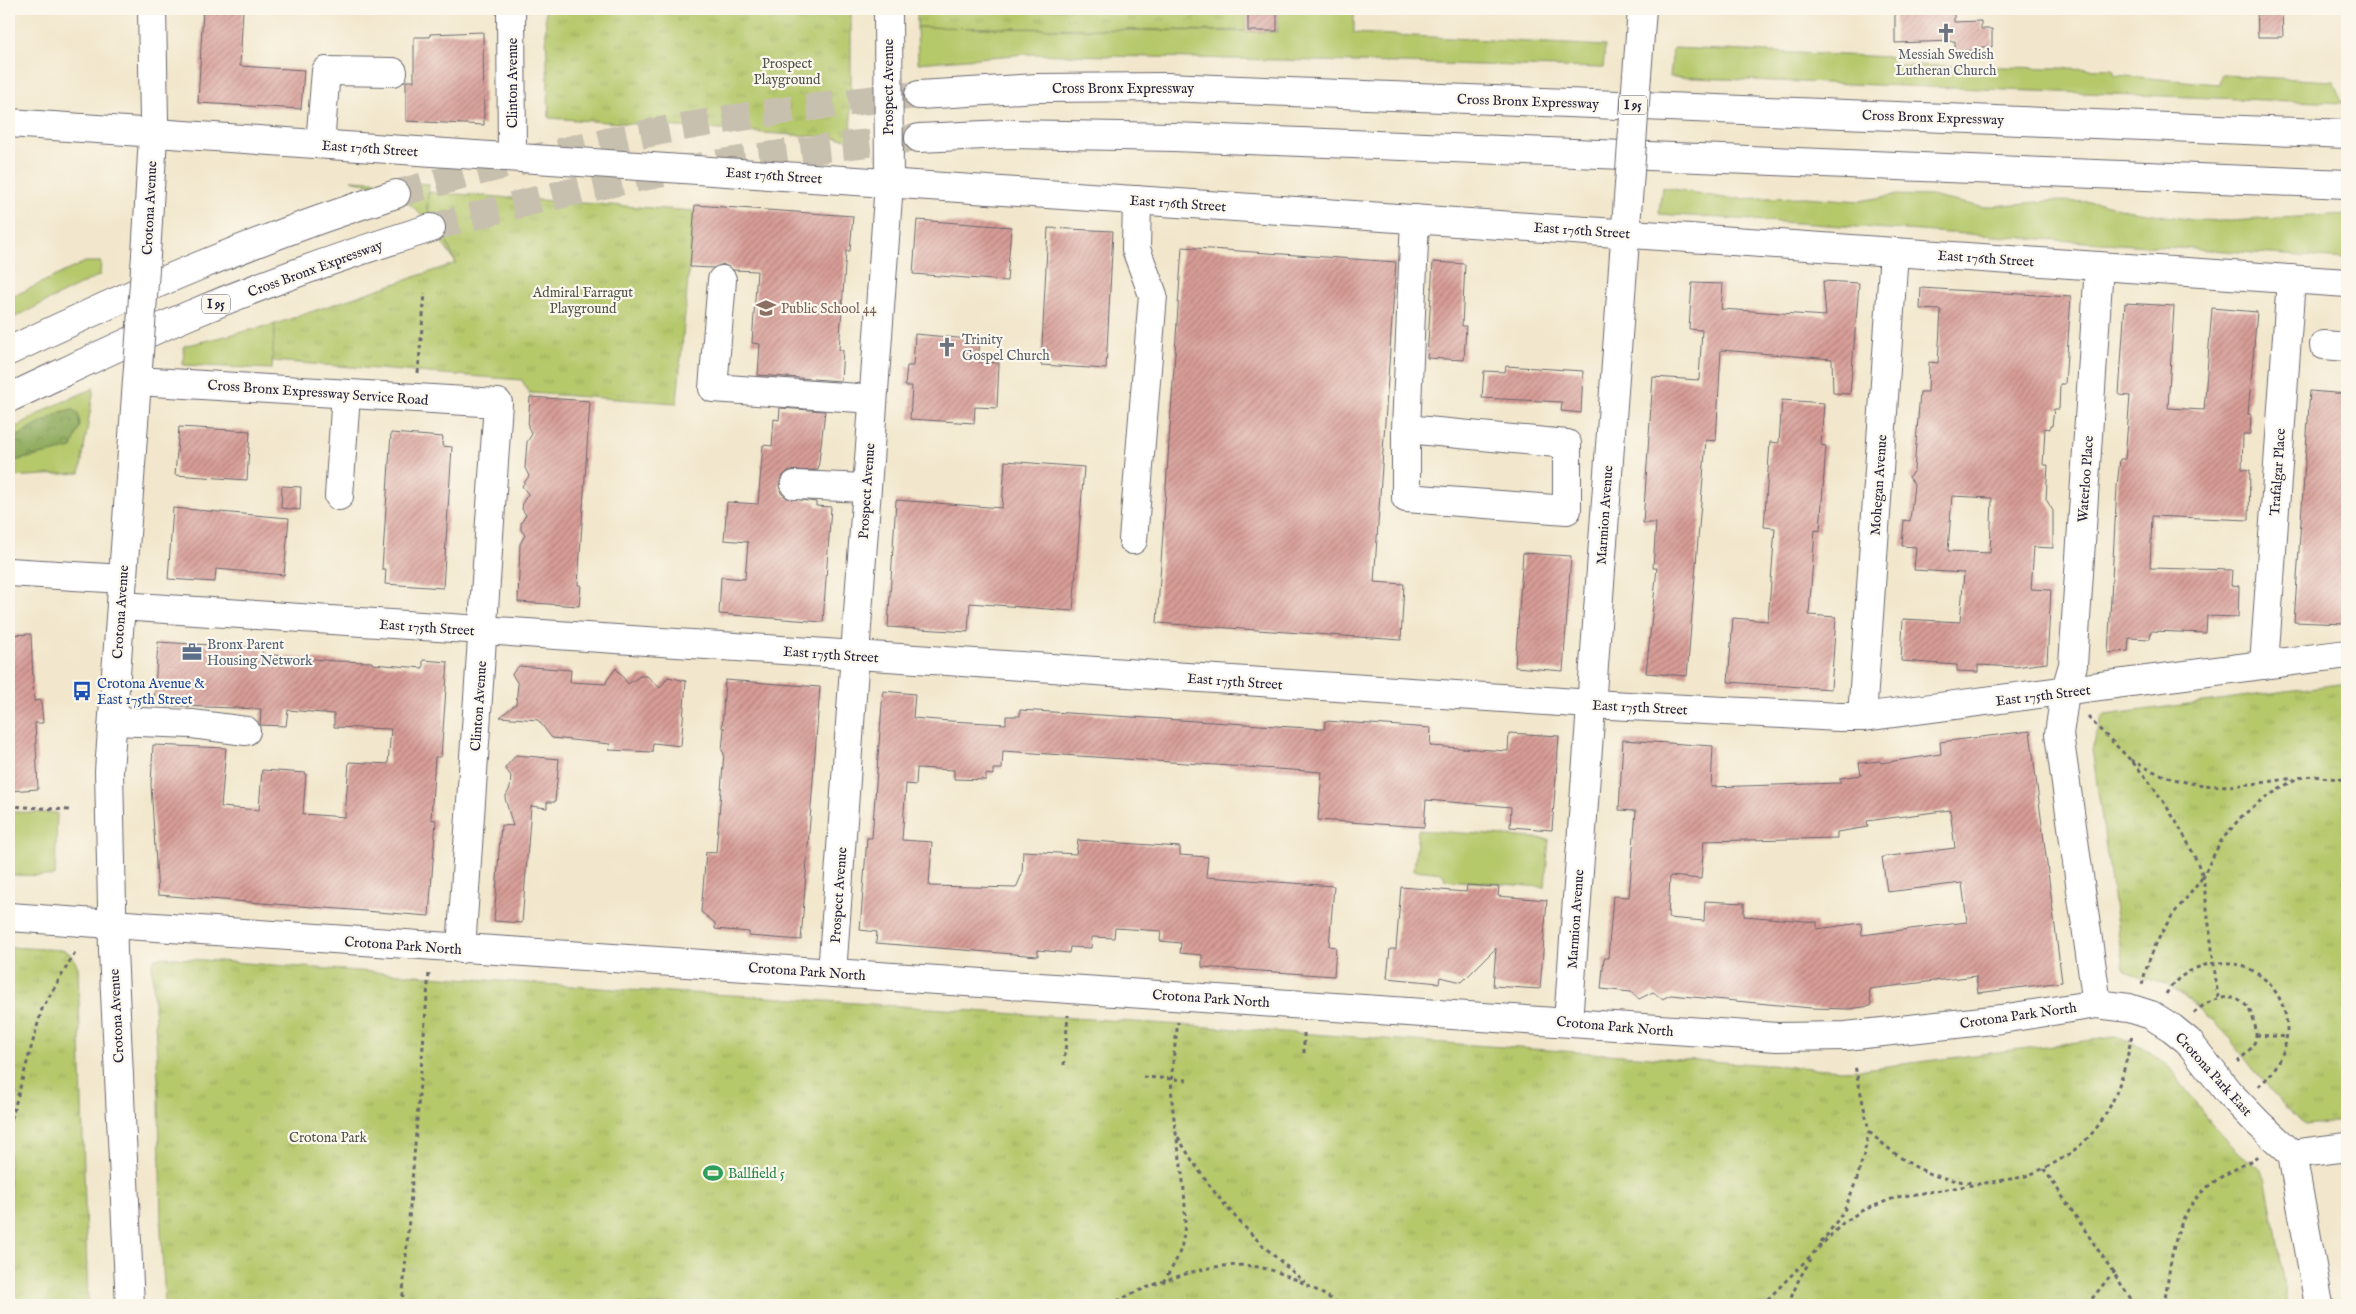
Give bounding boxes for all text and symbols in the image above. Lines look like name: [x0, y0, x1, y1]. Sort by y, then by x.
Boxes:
church icon: Messiah Swedish Lutheran Church: [1935, 22, 1957, 44]
street label: Clinton Avenue: [504, 37, 522, 128]
street label: Prospect Avenue: [880, 38, 898, 135]
place label: Messiah Swedish Lutheran Church: [1896, 46, 1997, 80]
park label: Prospect Playground: [754, 55, 821, 89]
street label: Cross Bronx Expressway: [1052, 80, 1194, 98]
street label: Cross Bronx Expressway: [1457, 91, 1599, 113]
road number: I 95: [1619, 96, 1647, 114]
street label: Cross Bronx Expressway: [1862, 107, 2004, 129]
street label: East 176th Street: [321, 137, 419, 161]
street label: Crotona Avenue: [139, 160, 161, 256]
street label: East 176th Street: [725, 164, 823, 188]
street label: East 176th Street: [1129, 192, 1227, 216]
street label: East 176th Street: [1533, 219, 1631, 243]
street label: Cross Bronx Expressway: [245, 236, 385, 302]
street label: East 176th Street: [1937, 247, 2035, 271]
park label: Admiral Farragut Playground: [532, 284, 633, 318]
road number: I 95: [202, 294, 230, 314]
school or university icon: Public School 44: [755, 297, 777, 319]
place label: Public School 44: [781, 300, 877, 318]
place label: Trinity Gospel Church: [962, 331, 1050, 365]
church icon: Trinity Gospel Church: [936, 336, 958, 358]
street label: Cross Bronx Expressway Service Road: [207, 376, 429, 410]
street label: Trafalgar Place: [2266, 427, 2290, 516]
street label: Mohegan Avenue: [1866, 433, 1892, 536]
street label: Waterloo Place: [2074, 434, 2098, 523]
street label: Prospect Avenue: [855, 442, 879, 540]
street label: Marmion Avenue: [1593, 464, 1617, 565]
street label: Crotona Avenue: [109, 564, 133, 660]
street label: East 175th Street: [379, 616, 475, 640]
place label: Bronx Parent Housing Network: [207, 636, 313, 670]
office icon: Bronx Parent Housing Network: [181, 641, 203, 663]
street label: East 175th Street: [783, 643, 879, 667]
street label: Clinton Avenue: [467, 660, 491, 752]
street label: East 175th Street: [1187, 670, 1283, 694]
place label: Crotona Avenue & East 175th Street: [97, 675, 205, 709]
bus stop icon: Crotona Avenue & East 175th Street: [71, 680, 93, 702]
street label: East 175th Street: [1995, 681, 2092, 711]
street label: East 175th Street: [1592, 697, 1688, 719]
street label: Prospect Avenue: [827, 846, 851, 944]
street label: Marmion Avenue: [1564, 868, 1588, 969]
street label: Crotona Park North: [344, 933, 463, 959]
street label: Crotona Park North: [748, 959, 867, 985]
street label: Crotona Avenue: [106, 968, 128, 1063]
street label: Crotona Park North: [1152, 986, 1271, 1012]
street label: Crotona Park North: [1959, 999, 2078, 1033]
street label: Crotona Park North: [1555, 1013, 1675, 1041]
street label: Crotona Park East: [2171, 1029, 2256, 1120]
park label: Crotona Park: [289, 1129, 368, 1147]
sports icon: Ballfield 5: [702, 1162, 724, 1184]
place label: Ballfield 5: [728, 1165, 785, 1183]

